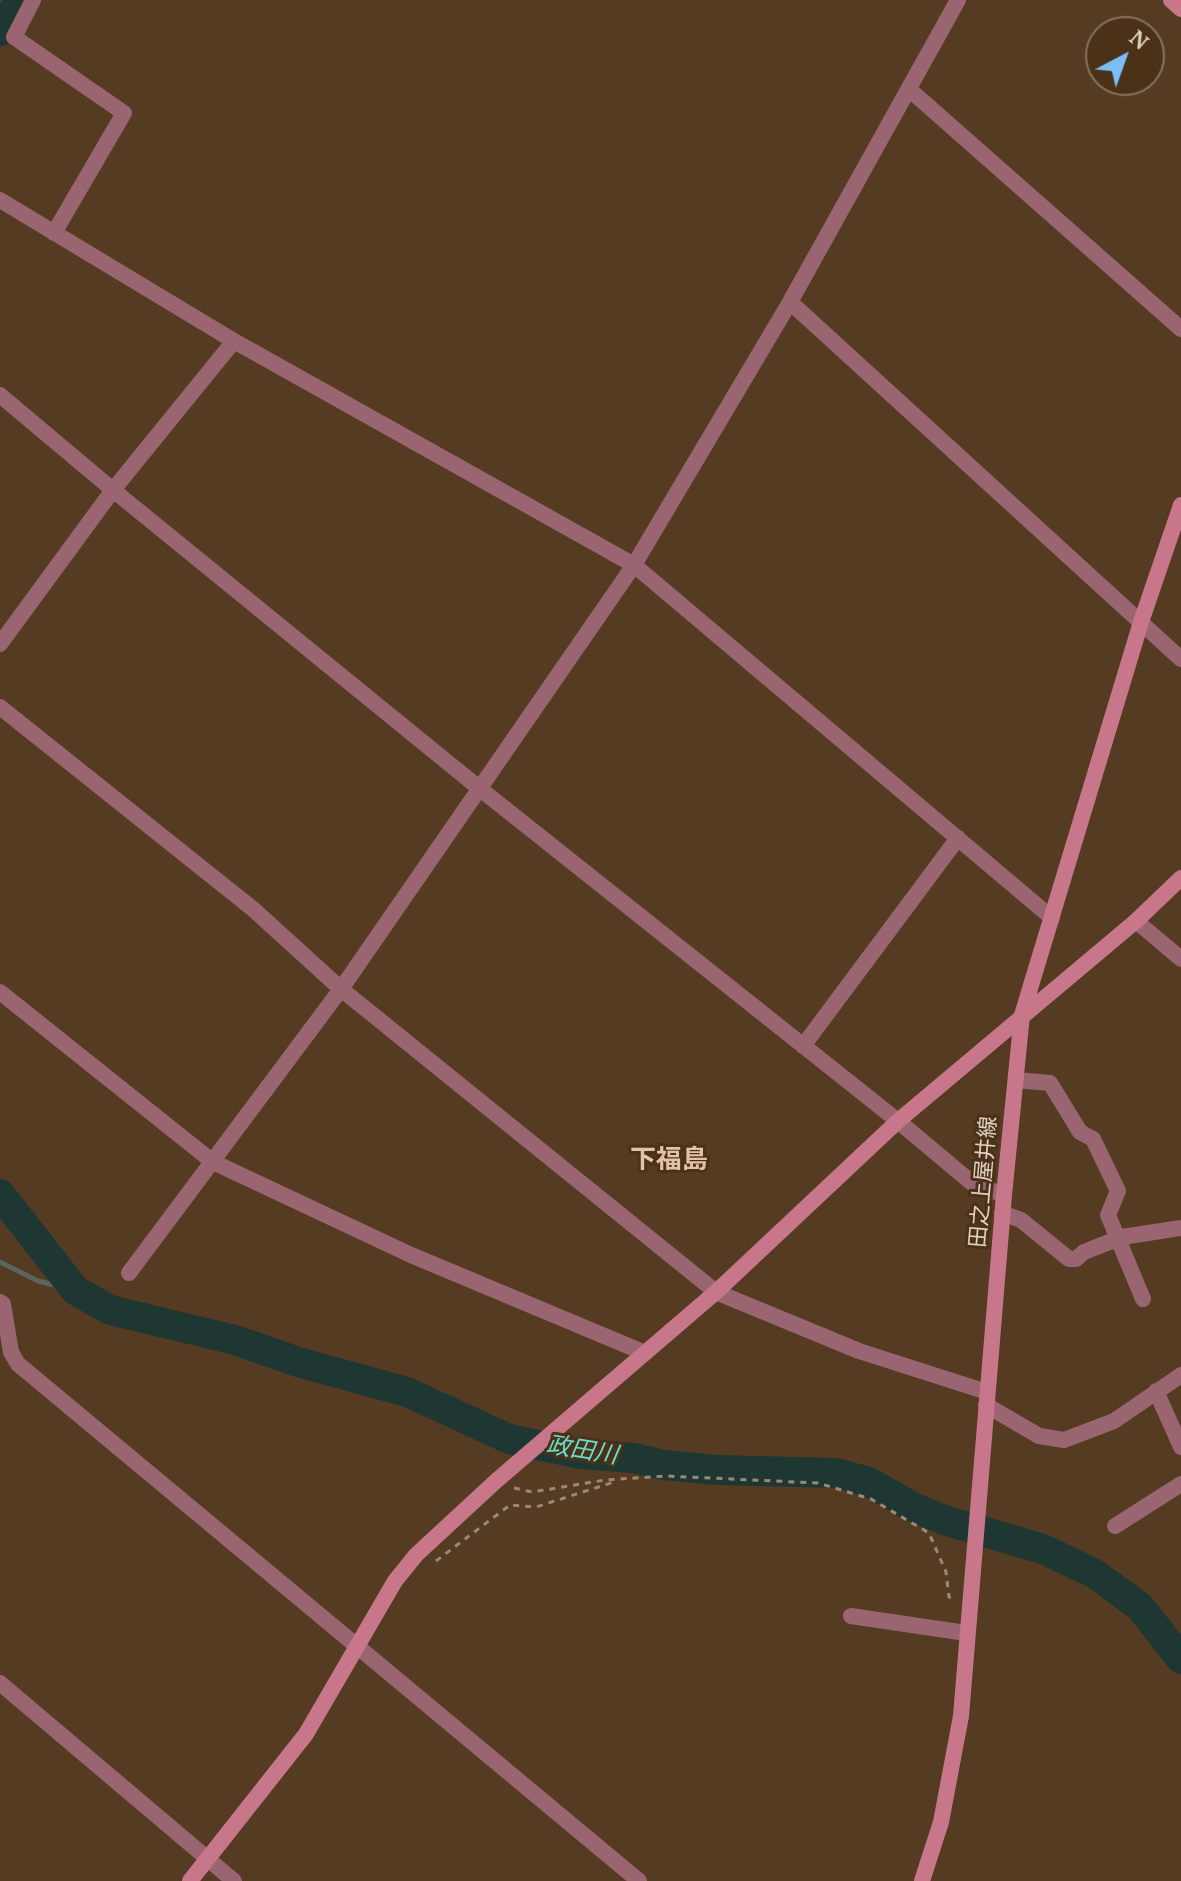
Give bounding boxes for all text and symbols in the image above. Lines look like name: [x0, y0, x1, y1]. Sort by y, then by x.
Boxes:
north arrow: [1085, 16, 1165, 96]
text: N: [1124, 23, 1156, 55]
street label: 田之上屋井線: [965, 1115, 1003, 1249]
district label: 下福島: [630, 1145, 708, 1177]
water label: 政田川: [544, 1431, 620, 1471]

